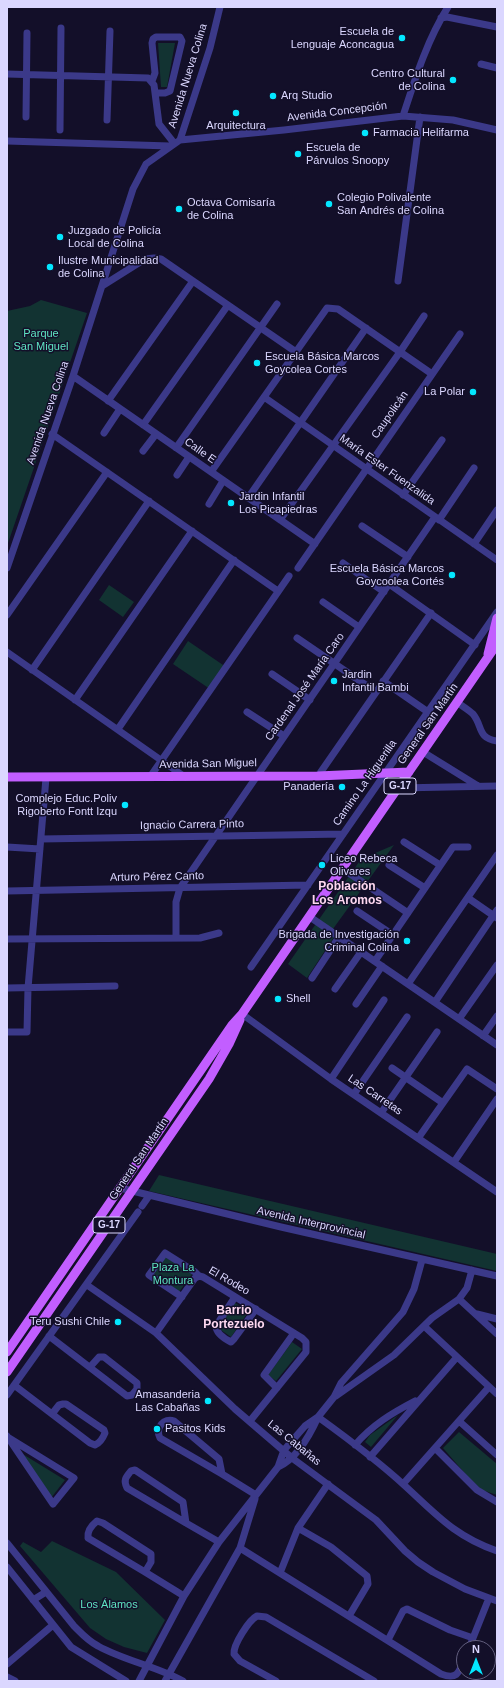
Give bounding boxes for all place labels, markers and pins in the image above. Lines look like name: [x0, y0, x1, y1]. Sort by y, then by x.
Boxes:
place label: Escuela de Lenguaje Aconcagua: [291, 25, 394, 51]
marker: Escuela de Lenguaje Aconcagua: [397, 33, 407, 43]
place label: Centro Cultural de Colina: [371, 67, 445, 93]
marker: Centro Cultural de Colina: [448, 75, 458, 85]
place label: Arq Studio: [281, 89, 332, 103]
marker: Arq Studio: [268, 91, 278, 101]
marker: Arquitectura: [231, 108, 241, 118]
place label: Arquitectura: [206, 119, 266, 133]
place label: Farmacia Helifarma: [373, 126, 469, 140]
marker: Farmacia Helifarma: [360, 128, 370, 138]
place label: Escuela de Párvulos Snoopy: [306, 141, 389, 167]
marker: Escuela de Párvulos Snoopy: [293, 149, 303, 159]
place label: Colegio Polivalente San Andrés de Colina: [337, 191, 444, 217]
place label: Octava Comisaría de Colina: [187, 196, 275, 222]
marker: Colegio Polivalente San Andrés de Colina: [324, 199, 334, 209]
marker: Octava Comisaría de Colina: [174, 204, 184, 214]
place label: Juzgado de Policía Local de Colina: [68, 224, 161, 250]
marker: Juzgado de Policía Local de Colina: [55, 232, 65, 242]
place label: Ilustre Municipalidad de Colina: [58, 254, 158, 280]
marker: Ilustre Municipalidad de Colina: [45, 262, 55, 272]
place label: Escuela Básica Marcos Goycolea Cortes: [265, 350, 379, 376]
marker: Escuela Básica Marcos Goycolea Cortes: [252, 358, 262, 368]
place label: La Polar: [424, 385, 465, 399]
marker: La Polar: [468, 387, 478, 397]
place label: Jardin Infantil Los Picapiedras: [239, 490, 317, 516]
marker: Jardin Infantil Los Picapiedras: [226, 498, 236, 508]
place label: Escuela Básica Marcos Goycoolea Cortés: [330, 562, 444, 588]
marker: Escuela Básica Marcos Goycoolea Cortés: [447, 570, 457, 580]
place label: Jardin Infantil Bambi: [342, 668, 409, 694]
marker: Jardin Infantil Bambi: [329, 676, 339, 686]
place label: Panadería: [283, 780, 334, 794]
marker: Panadería: [337, 782, 347, 792]
place label: Complejo Educ.Poliv Rigoberto Fontt Izqu: [16, 792, 117, 818]
marker: Complejo Educ.Poliv Rigoberto Fontt Izqu: [120, 800, 130, 810]
place label: Liceo Rebeca Olivares: [330, 852, 397, 878]
marker: Liceo Rebeca Olivares: [317, 860, 327, 870]
place label: Brigada de Investigación Criminal Colina: [279, 928, 399, 954]
marker: Brigada de Investigación Criminal Colina: [402, 936, 412, 946]
place label: Shell: [286, 992, 310, 1006]
marker: Shell: [273, 994, 283, 1004]
place label: Teru Sushi Chile: [30, 1315, 110, 1329]
marker: Teru Sushi Chile: [113, 1317, 123, 1327]
place label: Amasanderia Las Cabañas: [135, 1388, 200, 1414]
marker: Amasanderia Las Cabañas: [203, 1396, 213, 1406]
place label: Pasitos Kids: [165, 1422, 226, 1436]
marker: Pasitos Kids: [152, 1424, 162, 1434]

